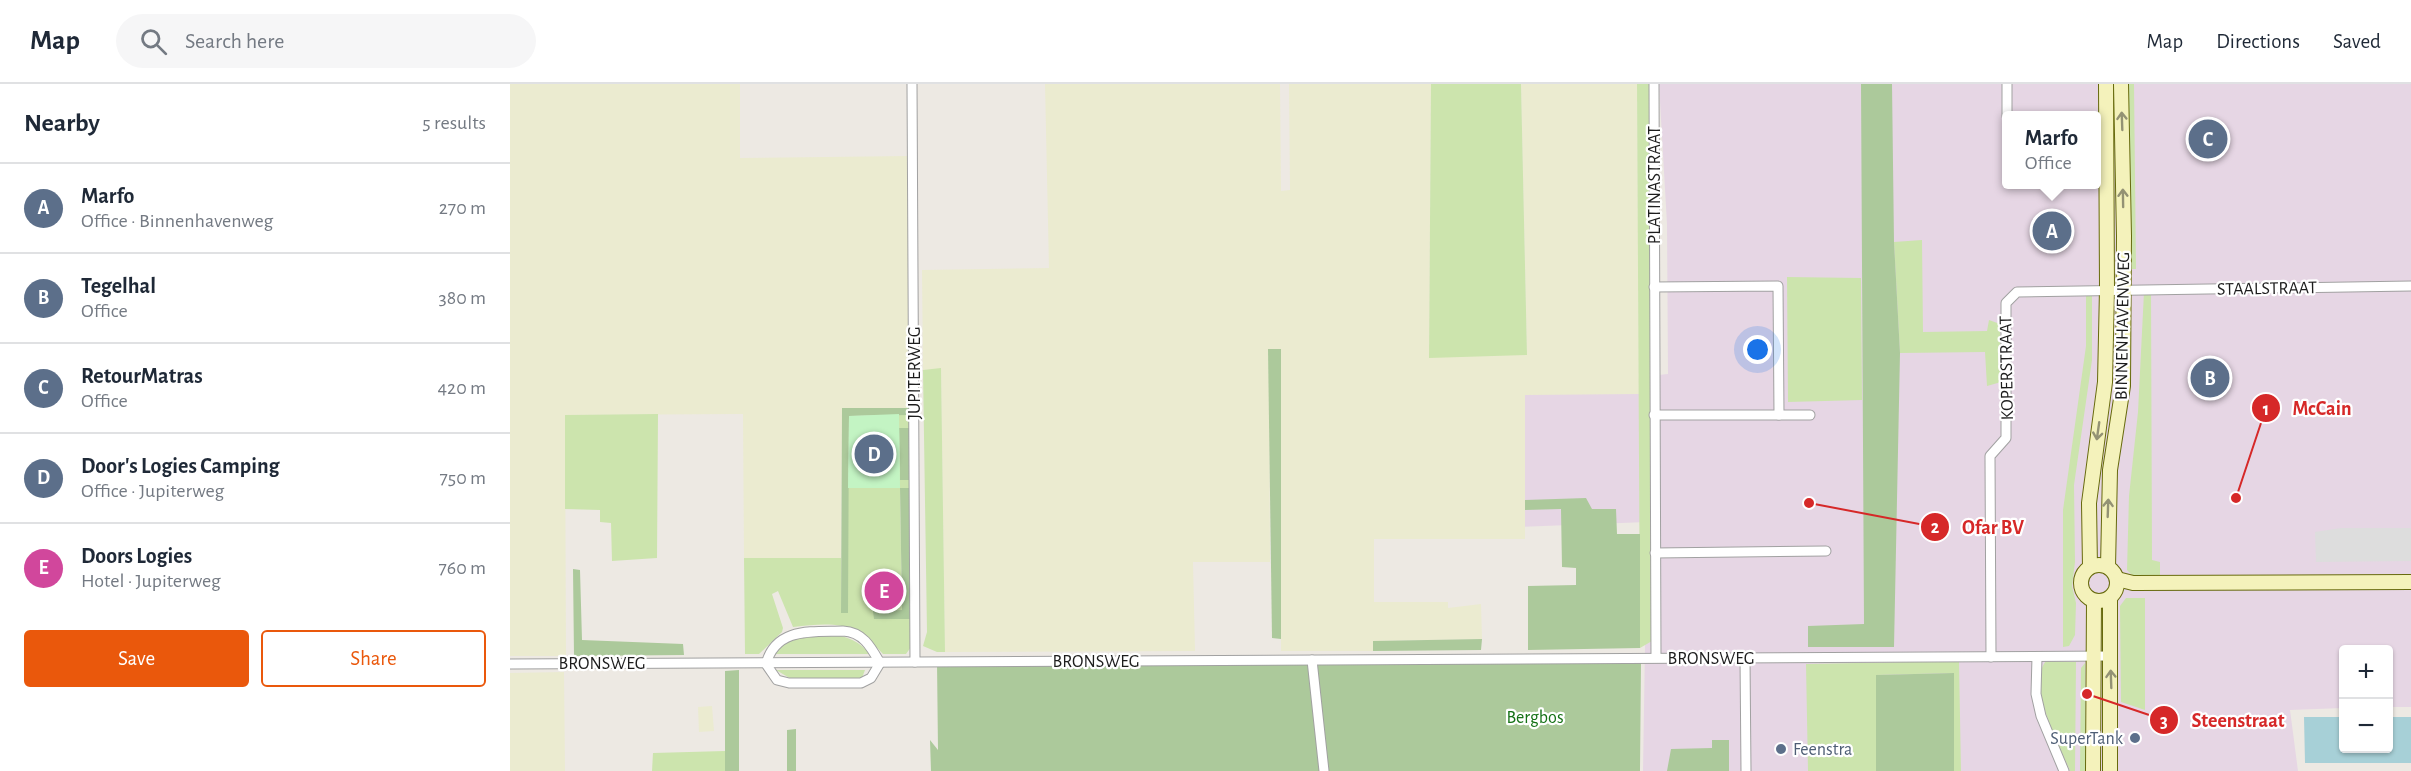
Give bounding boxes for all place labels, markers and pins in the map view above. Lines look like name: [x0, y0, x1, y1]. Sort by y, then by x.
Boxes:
pin: C: [2188, 116, 2228, 162]
pin: A: [2032, 208, 2072, 254]
pin: B: [2190, 356, 2230, 400]
callout: McCain: [2251, 389, 2364, 427]
pin: D: [854, 432, 894, 476]
callout: Ofar BV: [1920, 508, 2036, 546]
pin: E: [864, 568, 904, 614]
callout: Steenstraat: [2149, 701, 2297, 739]
place label: SuperTank: [2050, 730, 2124, 748]
marker: SuperTank: [2128, 731, 2142, 745]
place label: Feenstra: [1793, 741, 1852, 759]
marker: Feenstra: [1774, 742, 1788, 756]

